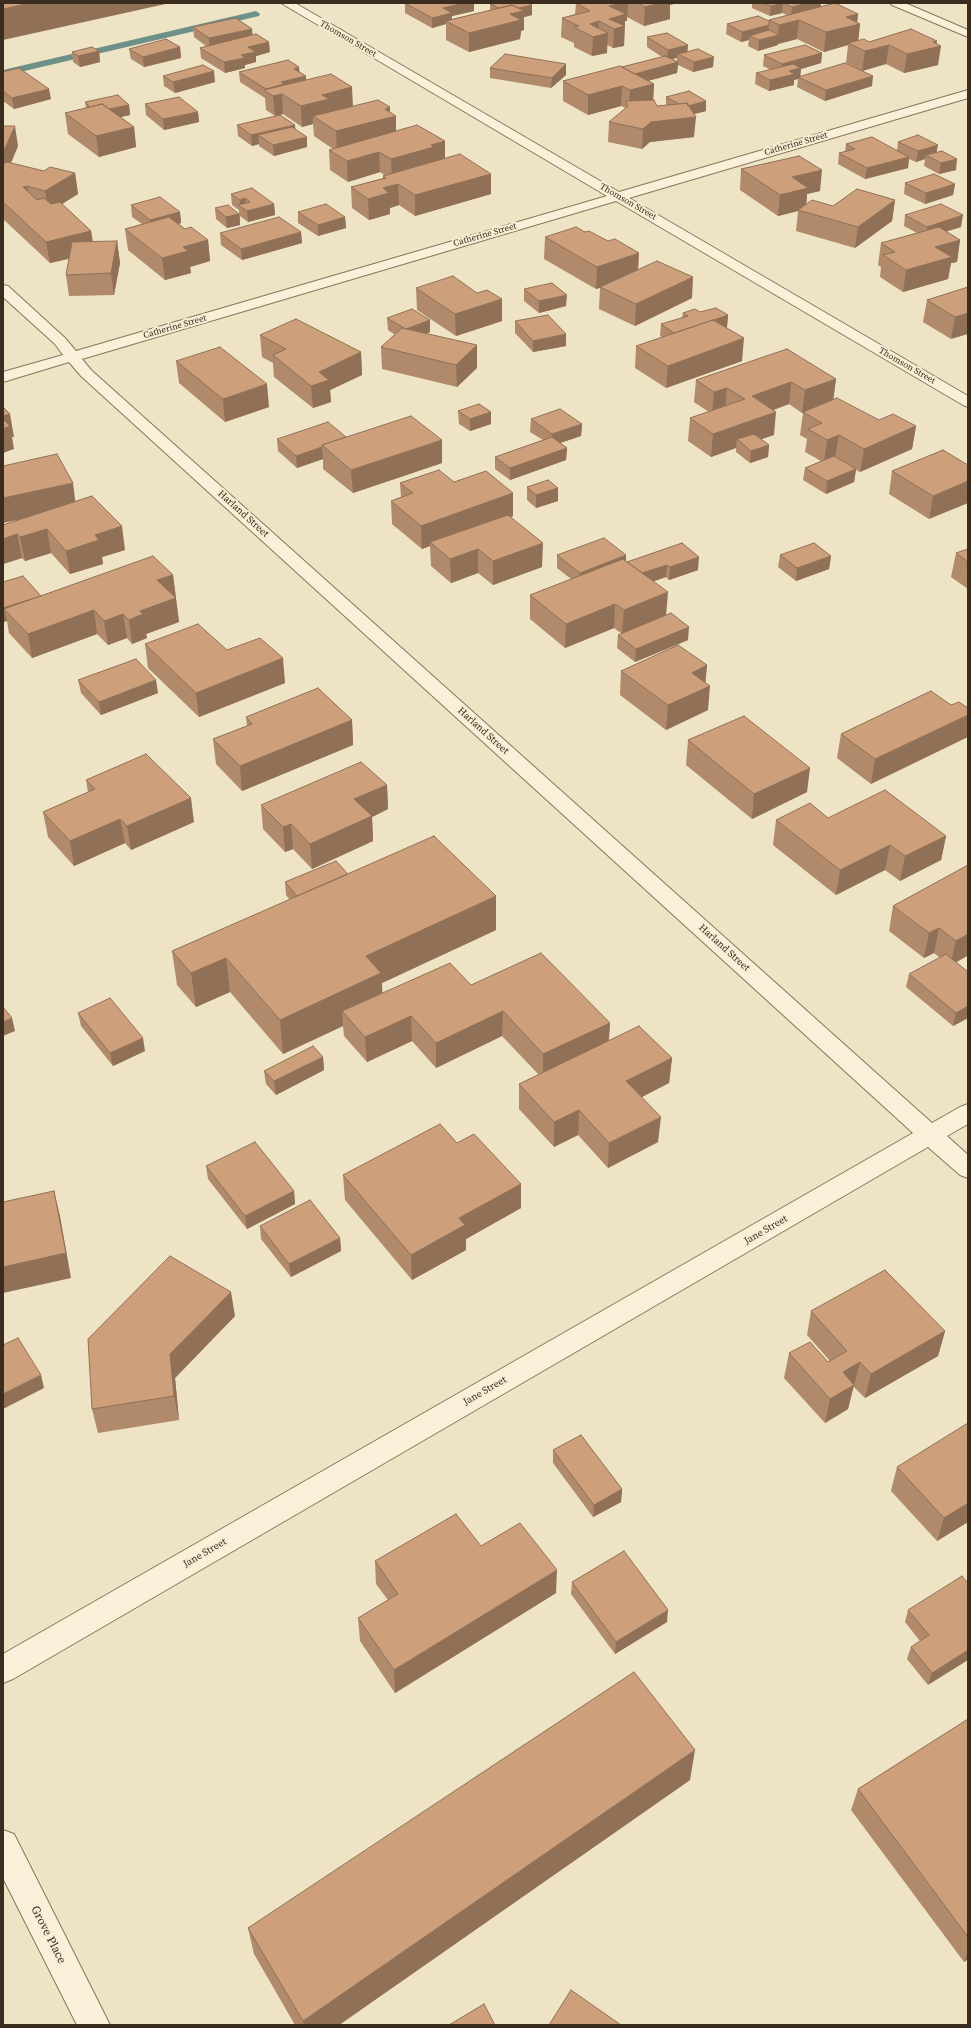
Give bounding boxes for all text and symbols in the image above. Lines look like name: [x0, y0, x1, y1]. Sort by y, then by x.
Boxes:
street label: Thomson Street: [318, 18, 378, 60]
street label: Catherine Street: [763, 130, 829, 158]
street label: Thomson Street: [598, 181, 658, 223]
street label: Catherine Street: [452, 221, 518, 249]
street label: Catherine Street: [142, 313, 208, 341]
street label: Thomson Street: [877, 345, 937, 387]
street label: Harland Street: [215, 488, 271, 540]
street label: Harland Street: [455, 705, 511, 757]
street label: Harland Street: [696, 922, 752, 974]
street label: Jane Street: [742, 1213, 790, 1247]
street label: Jane Street: [461, 1374, 509, 1408]
street label: Jane Street: [181, 1536, 229, 1570]
street label: Grove Place: [27, 1904, 69, 1966]

